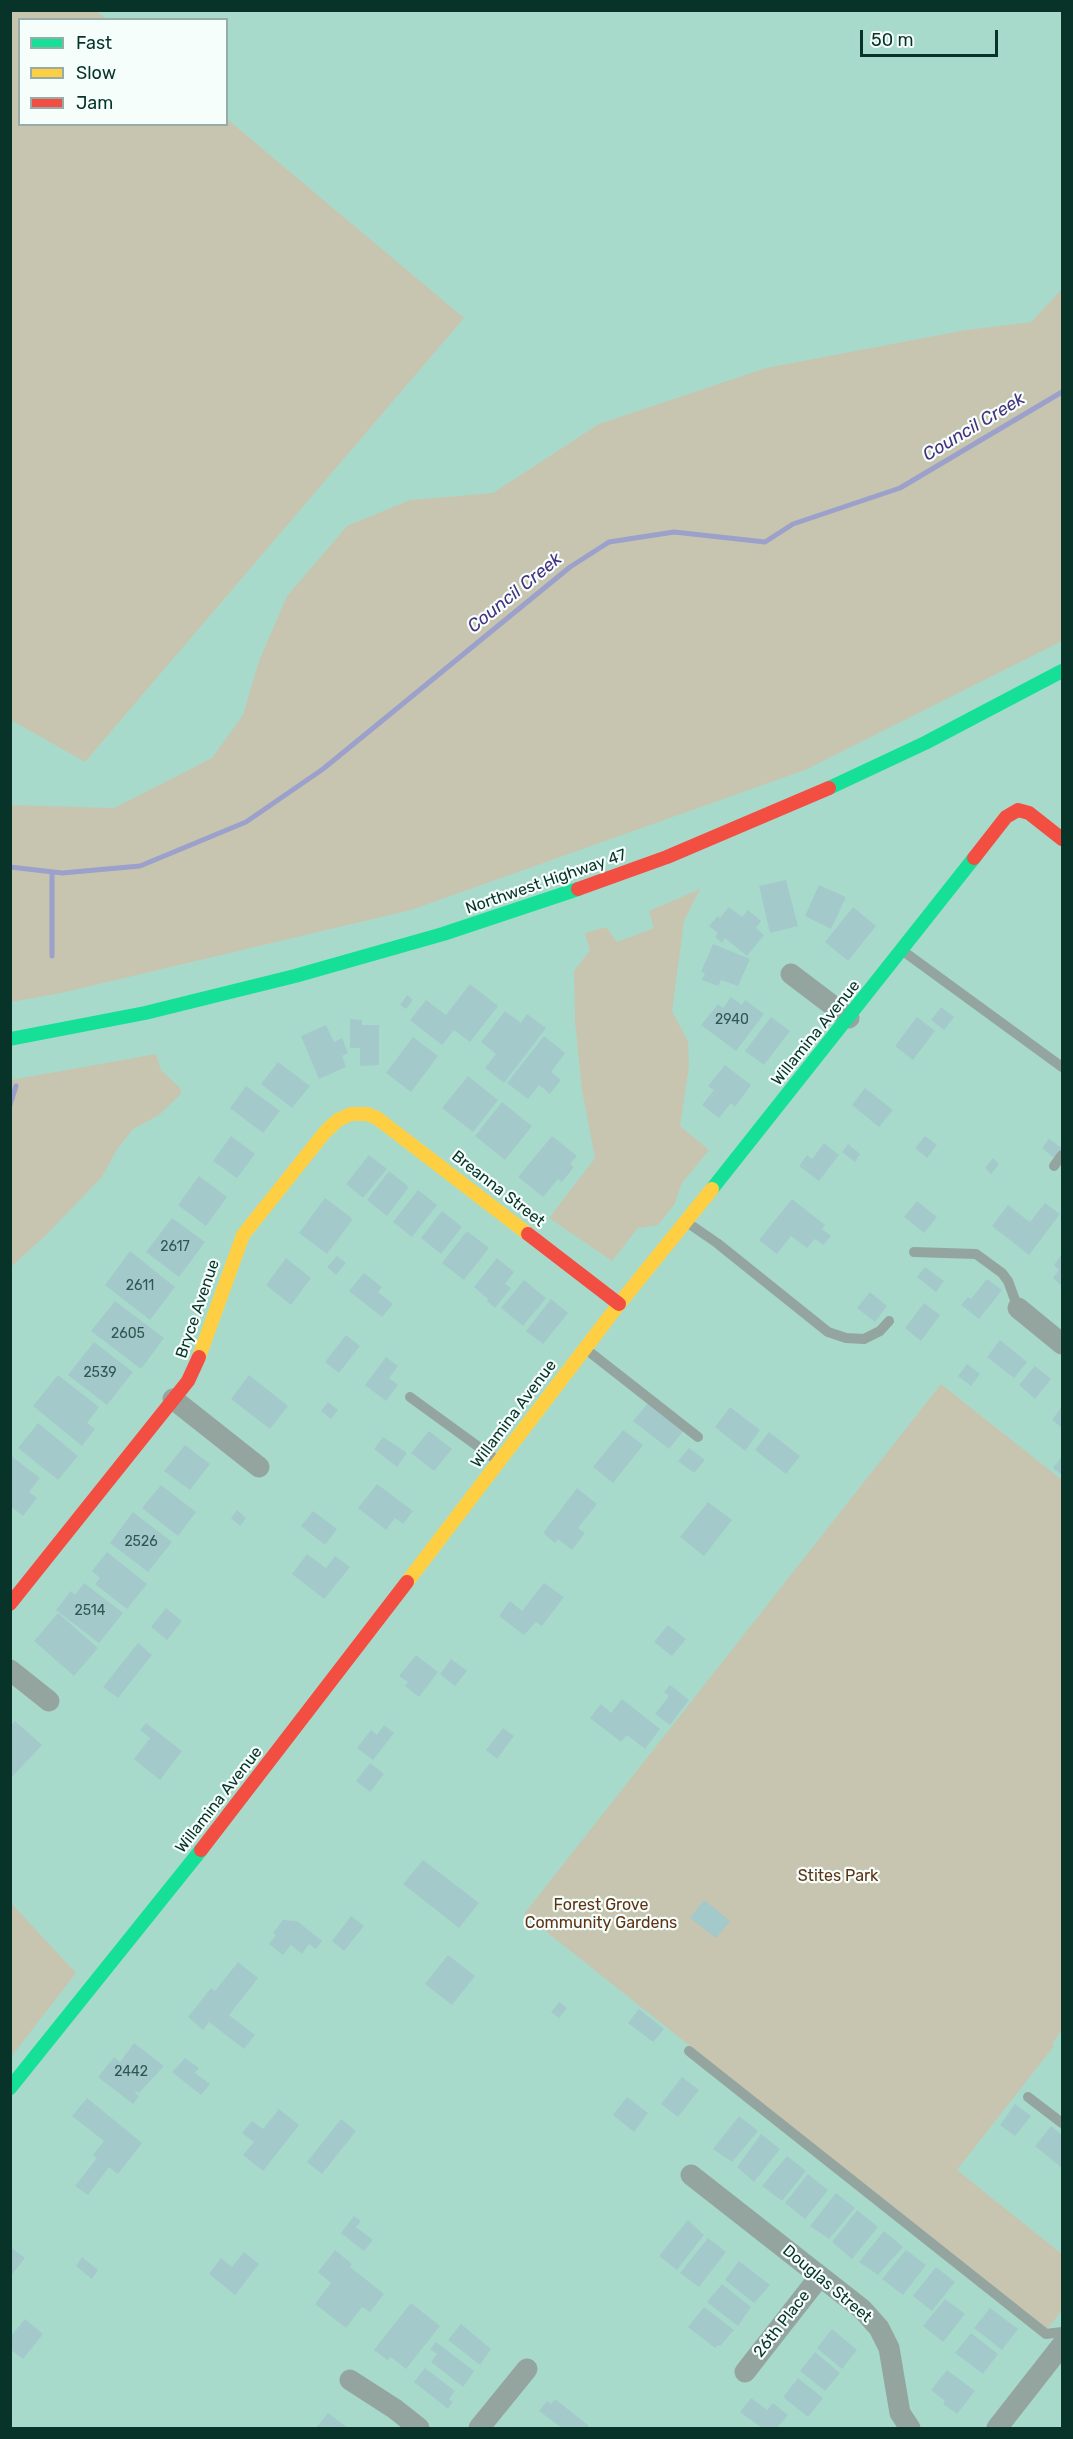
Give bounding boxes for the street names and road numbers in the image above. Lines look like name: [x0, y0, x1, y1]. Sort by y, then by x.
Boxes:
street label: Northwest Highway 47: [463, 845, 629, 919]
street label: Willamina Avenue: [768, 976, 864, 1090]
street label: Breanna Street: [448, 1147, 548, 1231]
street label: Bryce Avenue: [172, 1257, 224, 1361]
street label: Willamina Avenue: [467, 1356, 561, 1472]
street label: Willamina Avenue: [171, 1743, 267, 1857]
street label: Douglas Street: [779, 2241, 875, 2327]
street label: 26th Place: [750, 2287, 814, 2361]

